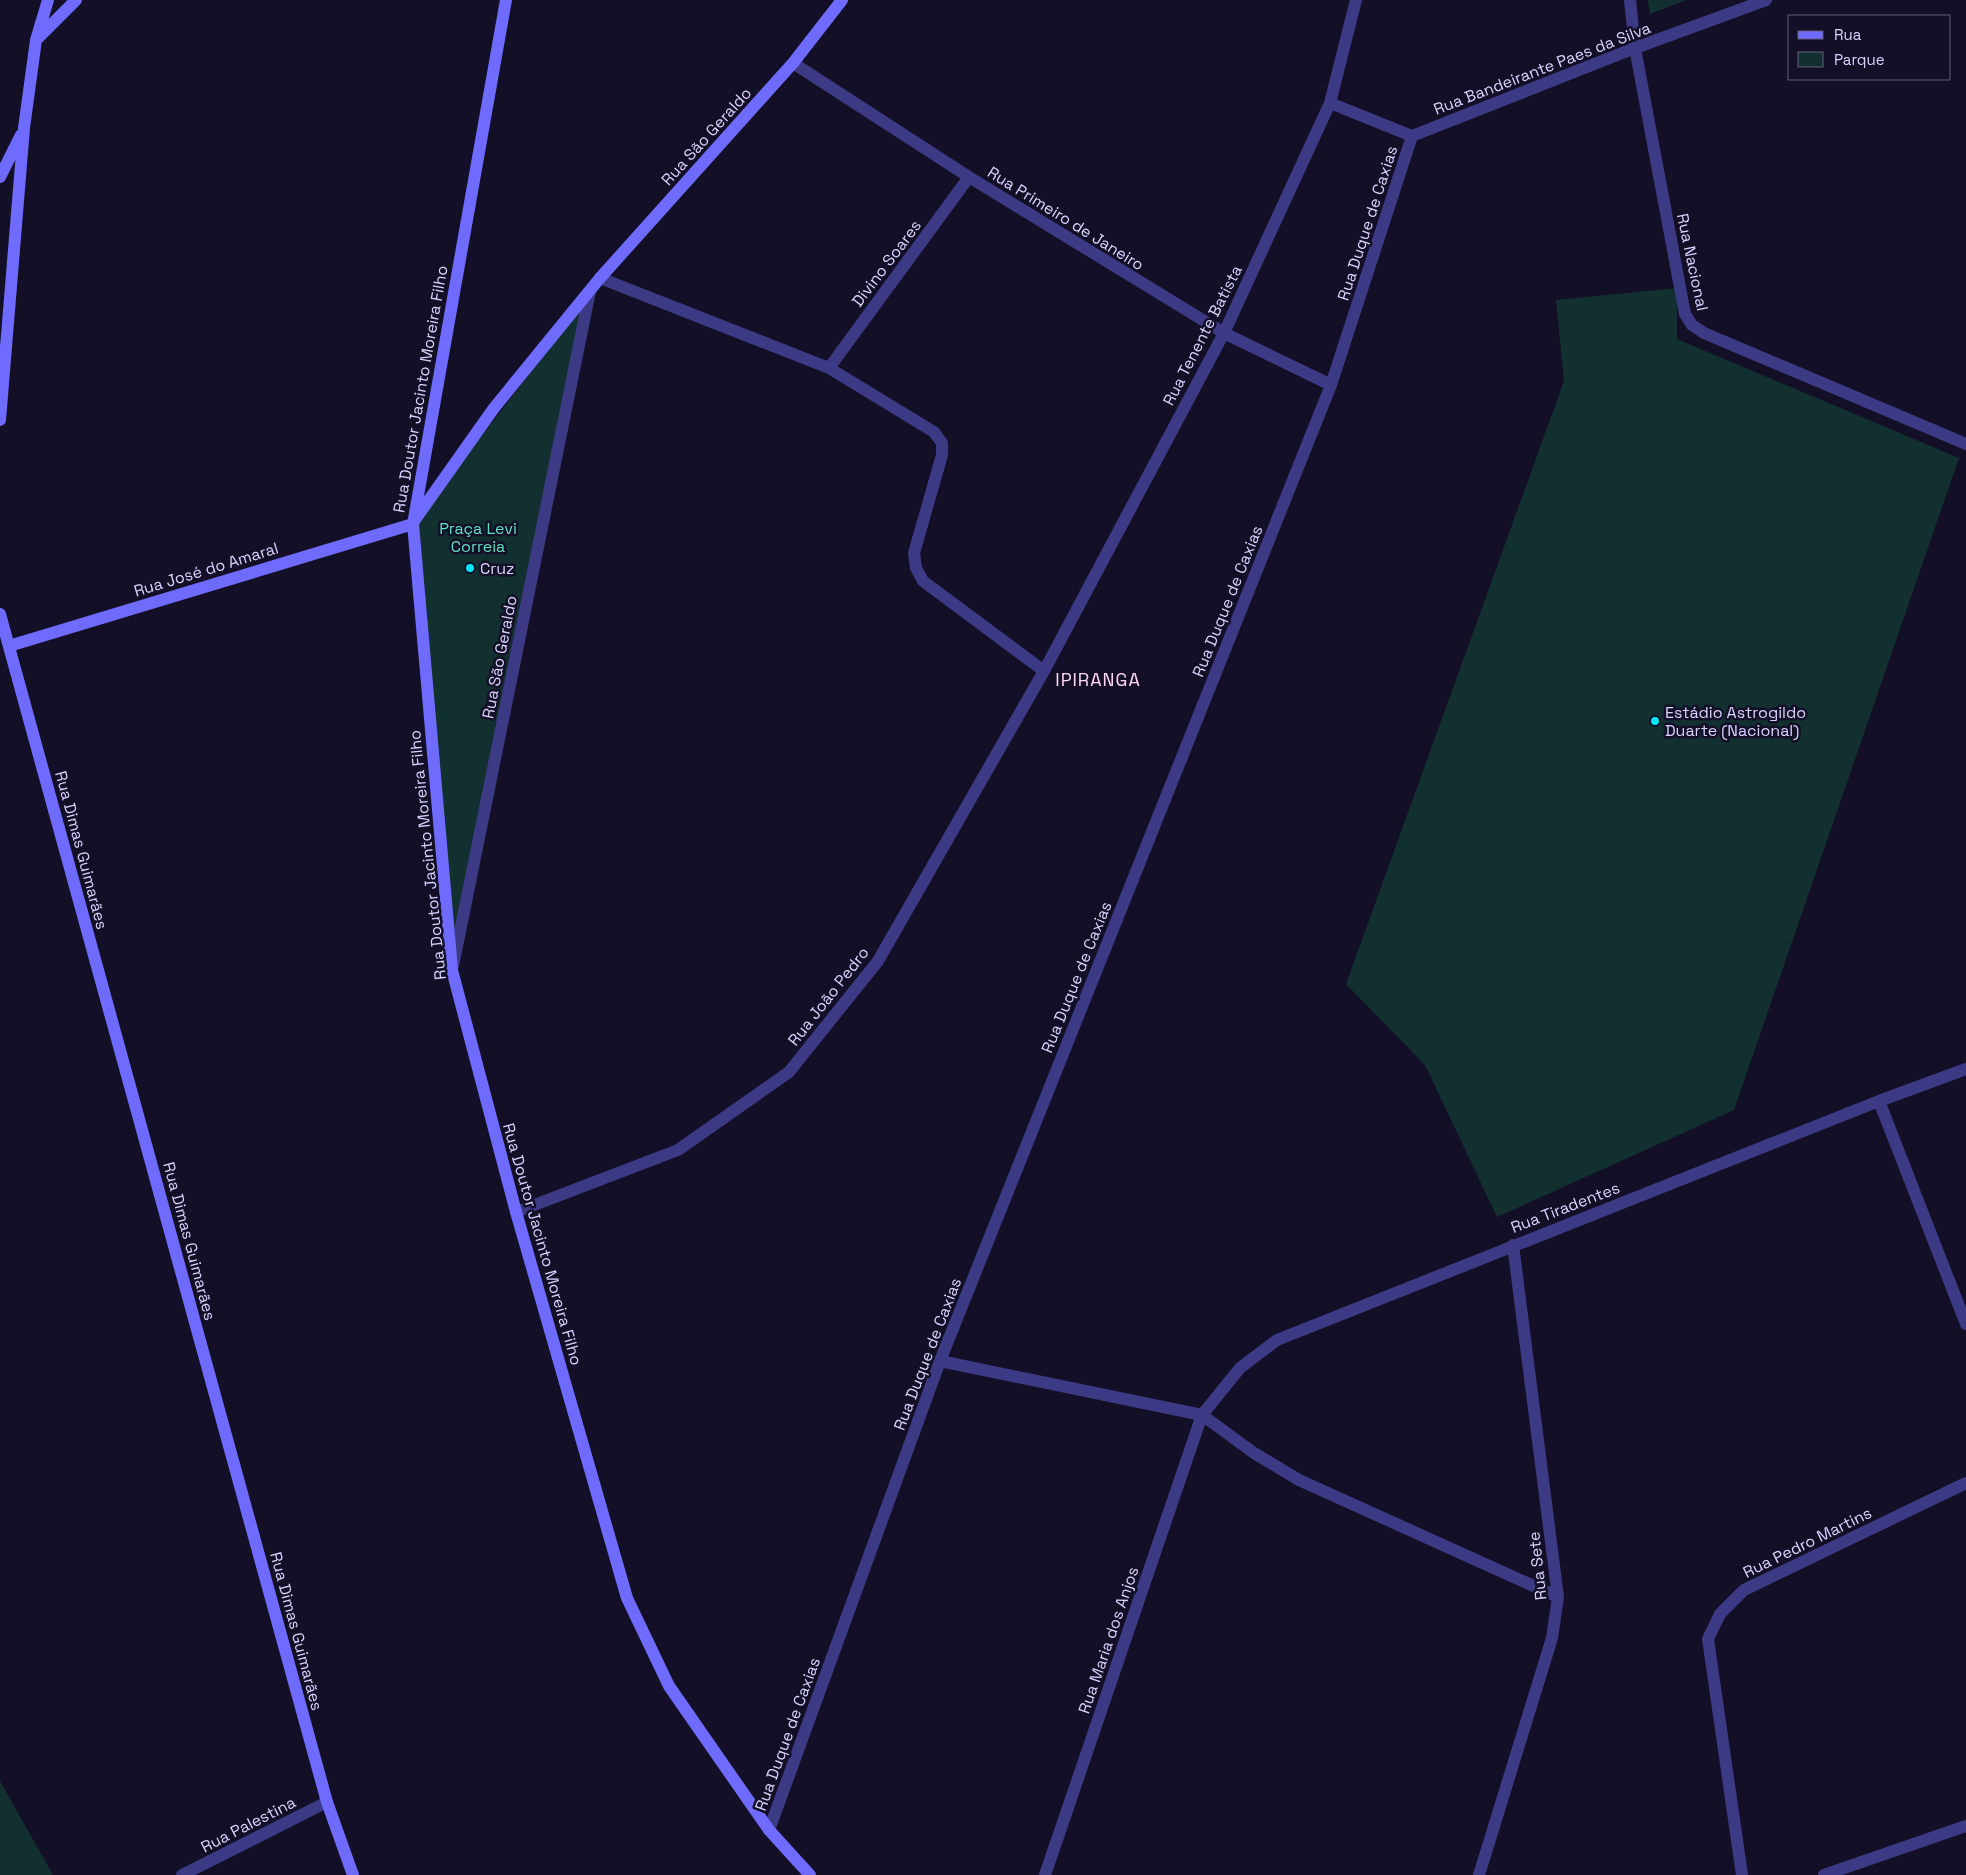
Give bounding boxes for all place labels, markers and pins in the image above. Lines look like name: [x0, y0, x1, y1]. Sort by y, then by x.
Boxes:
place label: Cruz: [480, 558, 514, 579]
marker: Cruz: [464, 562, 476, 574]
place label: Estádio Astrogildo Duarte (Nacional): [1665, 702, 1806, 741]
marker: Estádio Astrogildo Duarte (Nacional): [1649, 715, 1661, 727]

